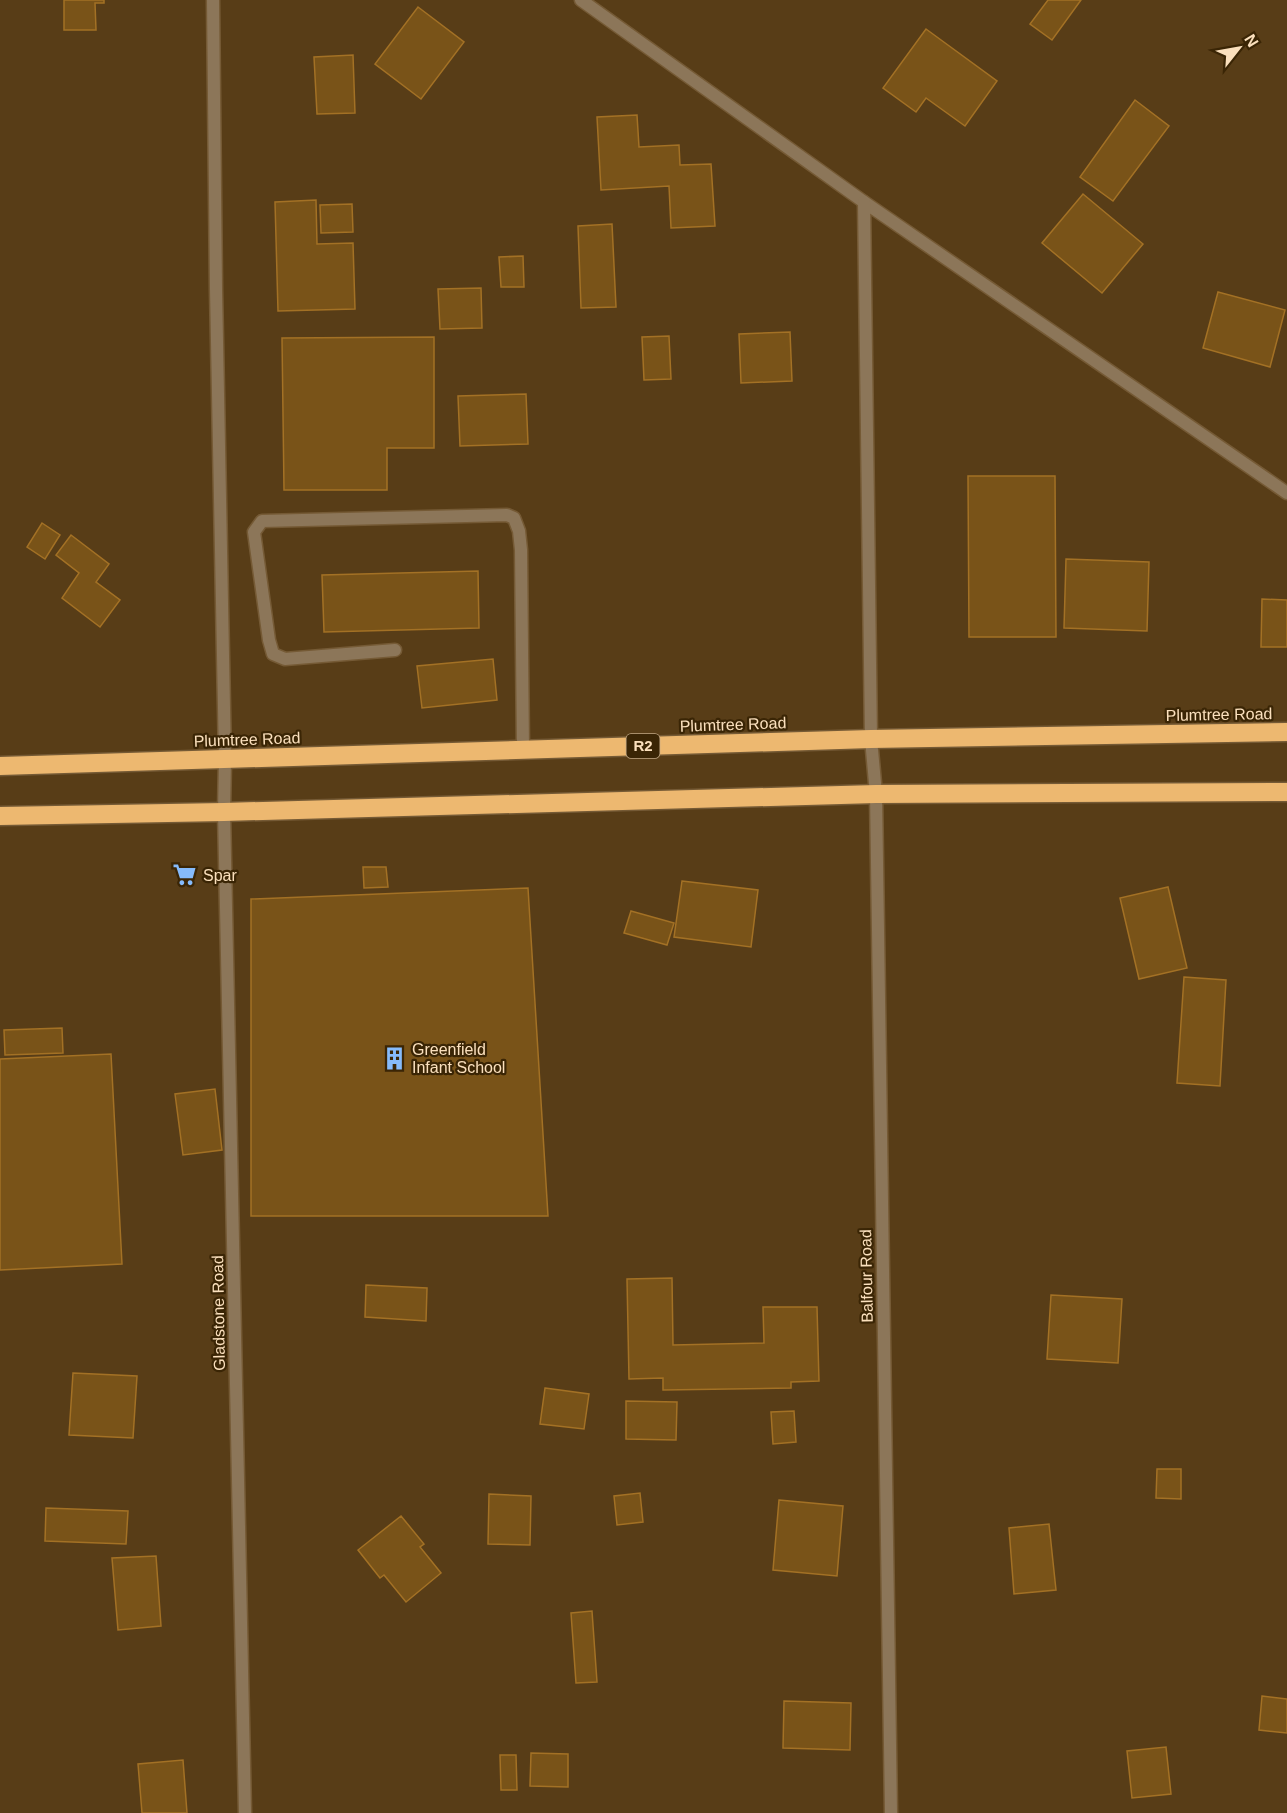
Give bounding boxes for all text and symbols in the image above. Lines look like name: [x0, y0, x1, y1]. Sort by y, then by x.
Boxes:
north arrow: [1209, 18, 1269, 78]
text: N: [1241, 31, 1262, 50]
street label: Plumtree Road: [1166, 705, 1273, 724]
street label: Plumtree Road: [679, 714, 787, 735]
street label: Plumtree Road: [193, 729, 301, 750]
road number: R2: [626, 734, 660, 758]
supermarket icon: Spar: [172, 862, 198, 888]
place label: Spar: [203, 867, 237, 884]
place label: Greenfield Infant School: [412, 1041, 505, 1076]
building icon: Greenfield Infant School: [381, 1045, 407, 1071]
street label: Balfour Road: [857, 1229, 876, 1323]
street label: Gladstone Road: [209, 1255, 228, 1371]

